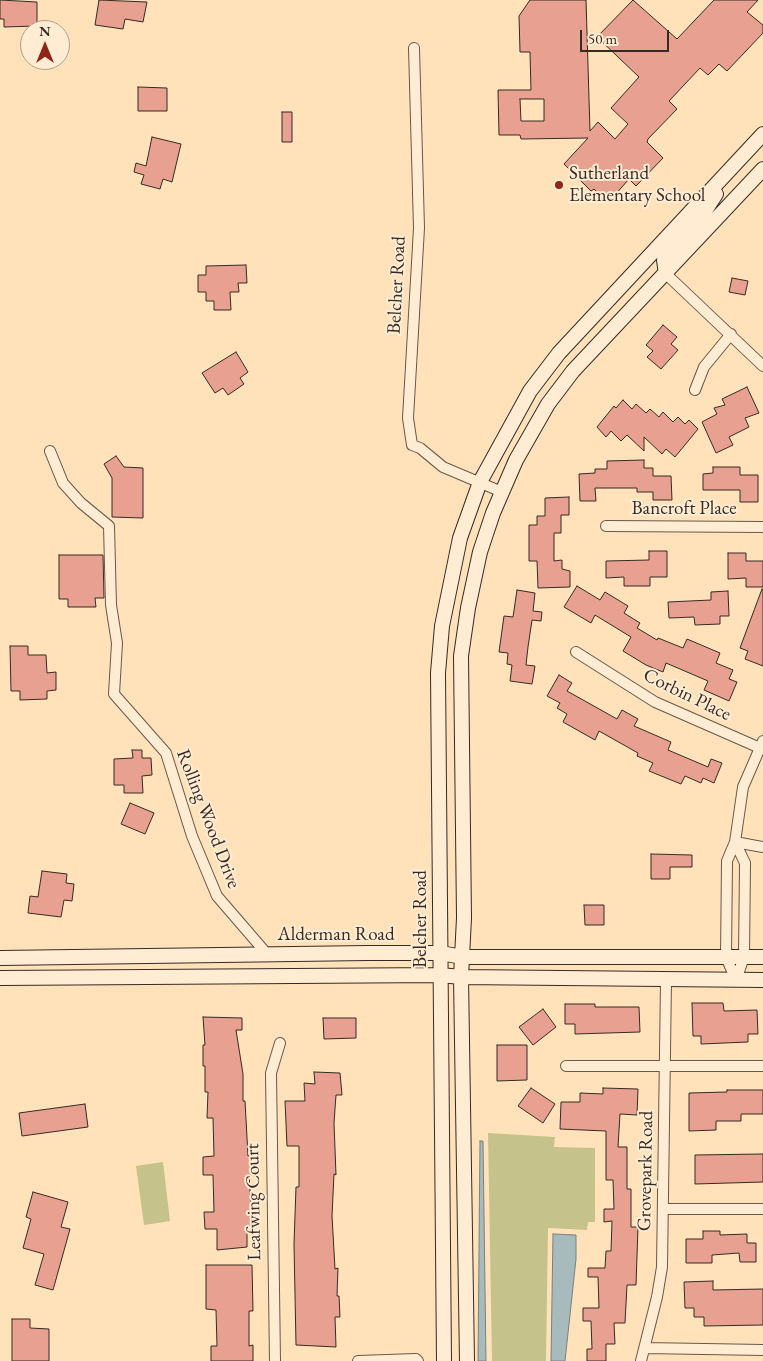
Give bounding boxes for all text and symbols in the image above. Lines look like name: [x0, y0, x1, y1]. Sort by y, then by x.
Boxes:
north arrow: [20, 20, 70, 70]
scale bar: [583, 20, 672, 52]
text: N: [39, 22, 51, 40]
text: 50 m: [588, 29, 617, 48]
place label: Sutherland Elementary School: [569, 163, 705, 207]
marker: Sutherland Elementary School: [553, 179, 565, 191]
street label: Belcher Road: [383, 235, 411, 335]
street label: Bancroft Place: [631, 498, 737, 520]
street label: Corbin Place: [639, 664, 735, 726]
street label: Rolling Wood Drive: [171, 746, 245, 892]
street label: Belcher Road: [410, 870, 432, 968]
street label: Alderman Road: [277, 924, 395, 946]
street label: Grovepark Road: [634, 1111, 658, 1231]
street label: Leafwing Court: [242, 1143, 266, 1261]

